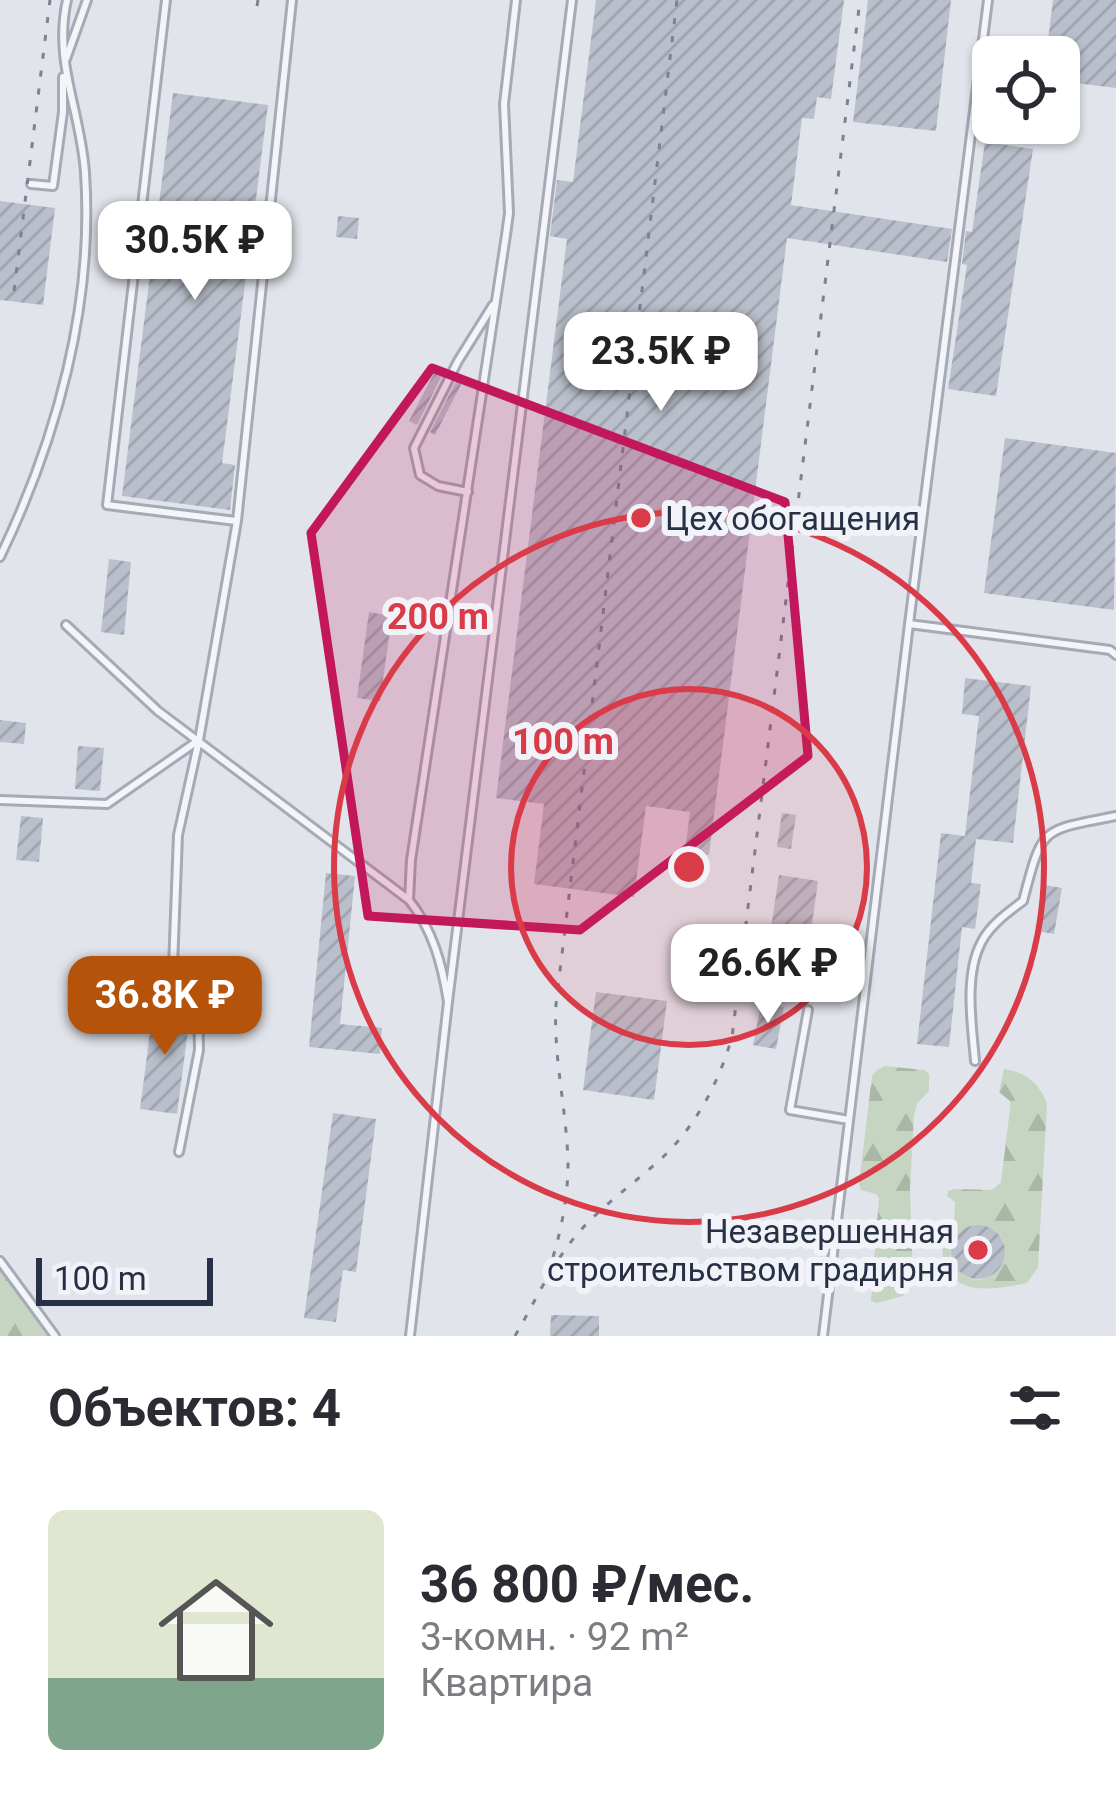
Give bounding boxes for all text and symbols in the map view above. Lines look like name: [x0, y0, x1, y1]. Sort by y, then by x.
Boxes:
map controls: [972, 36, 1080, 144]
button: locate: [972, 36, 1080, 144]
pin: 30.5K ₽: [84, 201, 306, 303]
text: 30.5K ₽: [125, 217, 265, 263]
pin: 23.5K ₽: [550, 312, 772, 414]
text: 23.5K ₽: [591, 328, 731, 374]
place label: Цех обогащения: [665, 499, 920, 538]
marker: Цех обогащения: [628, 505, 654, 531]
text: 200 m: [387, 596, 489, 638]
text: 100 m: [512, 721, 614, 763]
centre of rings: [668, 846, 710, 888]
pin: 26.6K ₽: [657, 924, 879, 1026]
text: 26.6K ₽: [698, 940, 838, 986]
pin: 36.8K ₽: [54, 956, 276, 1058]
text: 36.8K ₽: [95, 972, 235, 1018]
place label: Незавершенная строительством градирня: [547, 1212, 954, 1289]
marker: Незавершенная строительством градирня: [965, 1237, 991, 1263]
scale bar: [36, 1252, 213, 1305]
text: 100 m: [54, 1259, 147, 1298]
icon: filters: [1002, 1375, 1068, 1441]
text: Объектов: 4: [48, 1379, 341, 1438]
text: 36 800 ₽/мес.: [420, 1555, 754, 1614]
icon: home: [144, 1558, 288, 1702]
text: 3-комн. · 92 m²: [420, 1614, 689, 1660]
text: Квартира: [420, 1660, 593, 1706]

